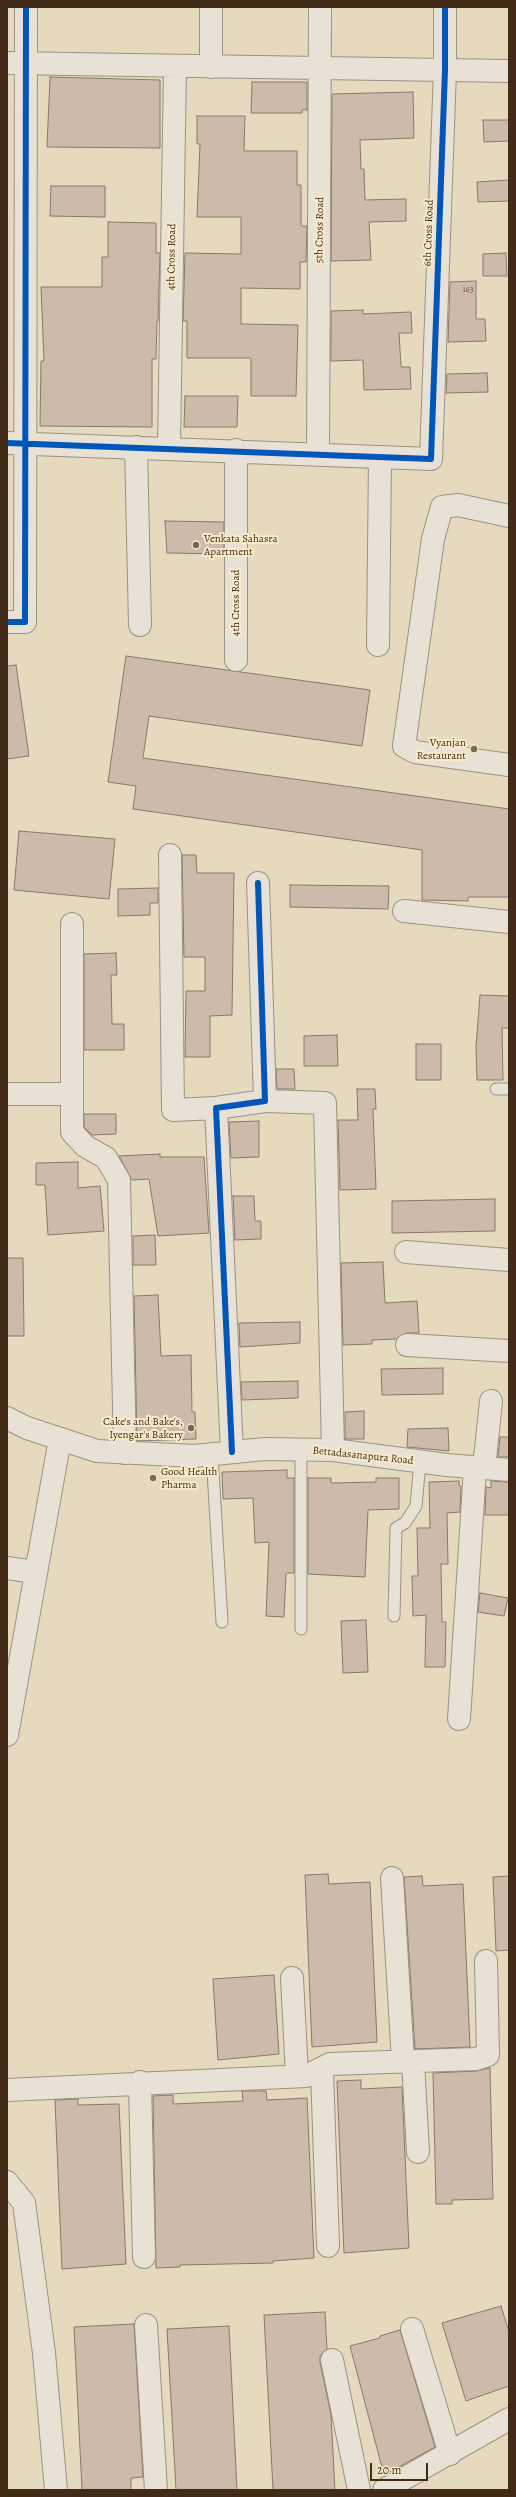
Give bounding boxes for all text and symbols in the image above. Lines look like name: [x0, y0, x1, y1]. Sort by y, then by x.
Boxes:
street label: 5th Cross Road: [313, 197, 327, 263]
street label: 6th Cross Road: [421, 199, 437, 267]
street label: 4th Cross Road: [165, 223, 179, 291]
house number: 163: [463, 285, 473, 295]
place label: Venkata Sahasra Apartment: [204, 532, 278, 558]
marker: Venkata Sahasra Apartment: [191, 540, 201, 550]
street label: 4th Cross Road: [229, 570, 243, 636]
place label: Vyanjan Restaurant: [417, 736, 466, 762]
marker: Vyanjan Restaurant: [469, 744, 479, 754]
place label: Cake's and Bake's, Iyengar's Bakery: [103, 1415, 183, 1441]
marker: Cake's and Bake's, Iyengar's Bakery: [186, 1423, 196, 1433]
street label: Bettadasanapura Road: [312, 1444, 414, 1468]
place label: Good Health Pharma: [161, 1465, 217, 1491]
marker: Good Health Pharma: [148, 1473, 158, 1483]
scale bar: [372, 2455, 430, 2481]
text: 20 m: [377, 2462, 401, 2478]

